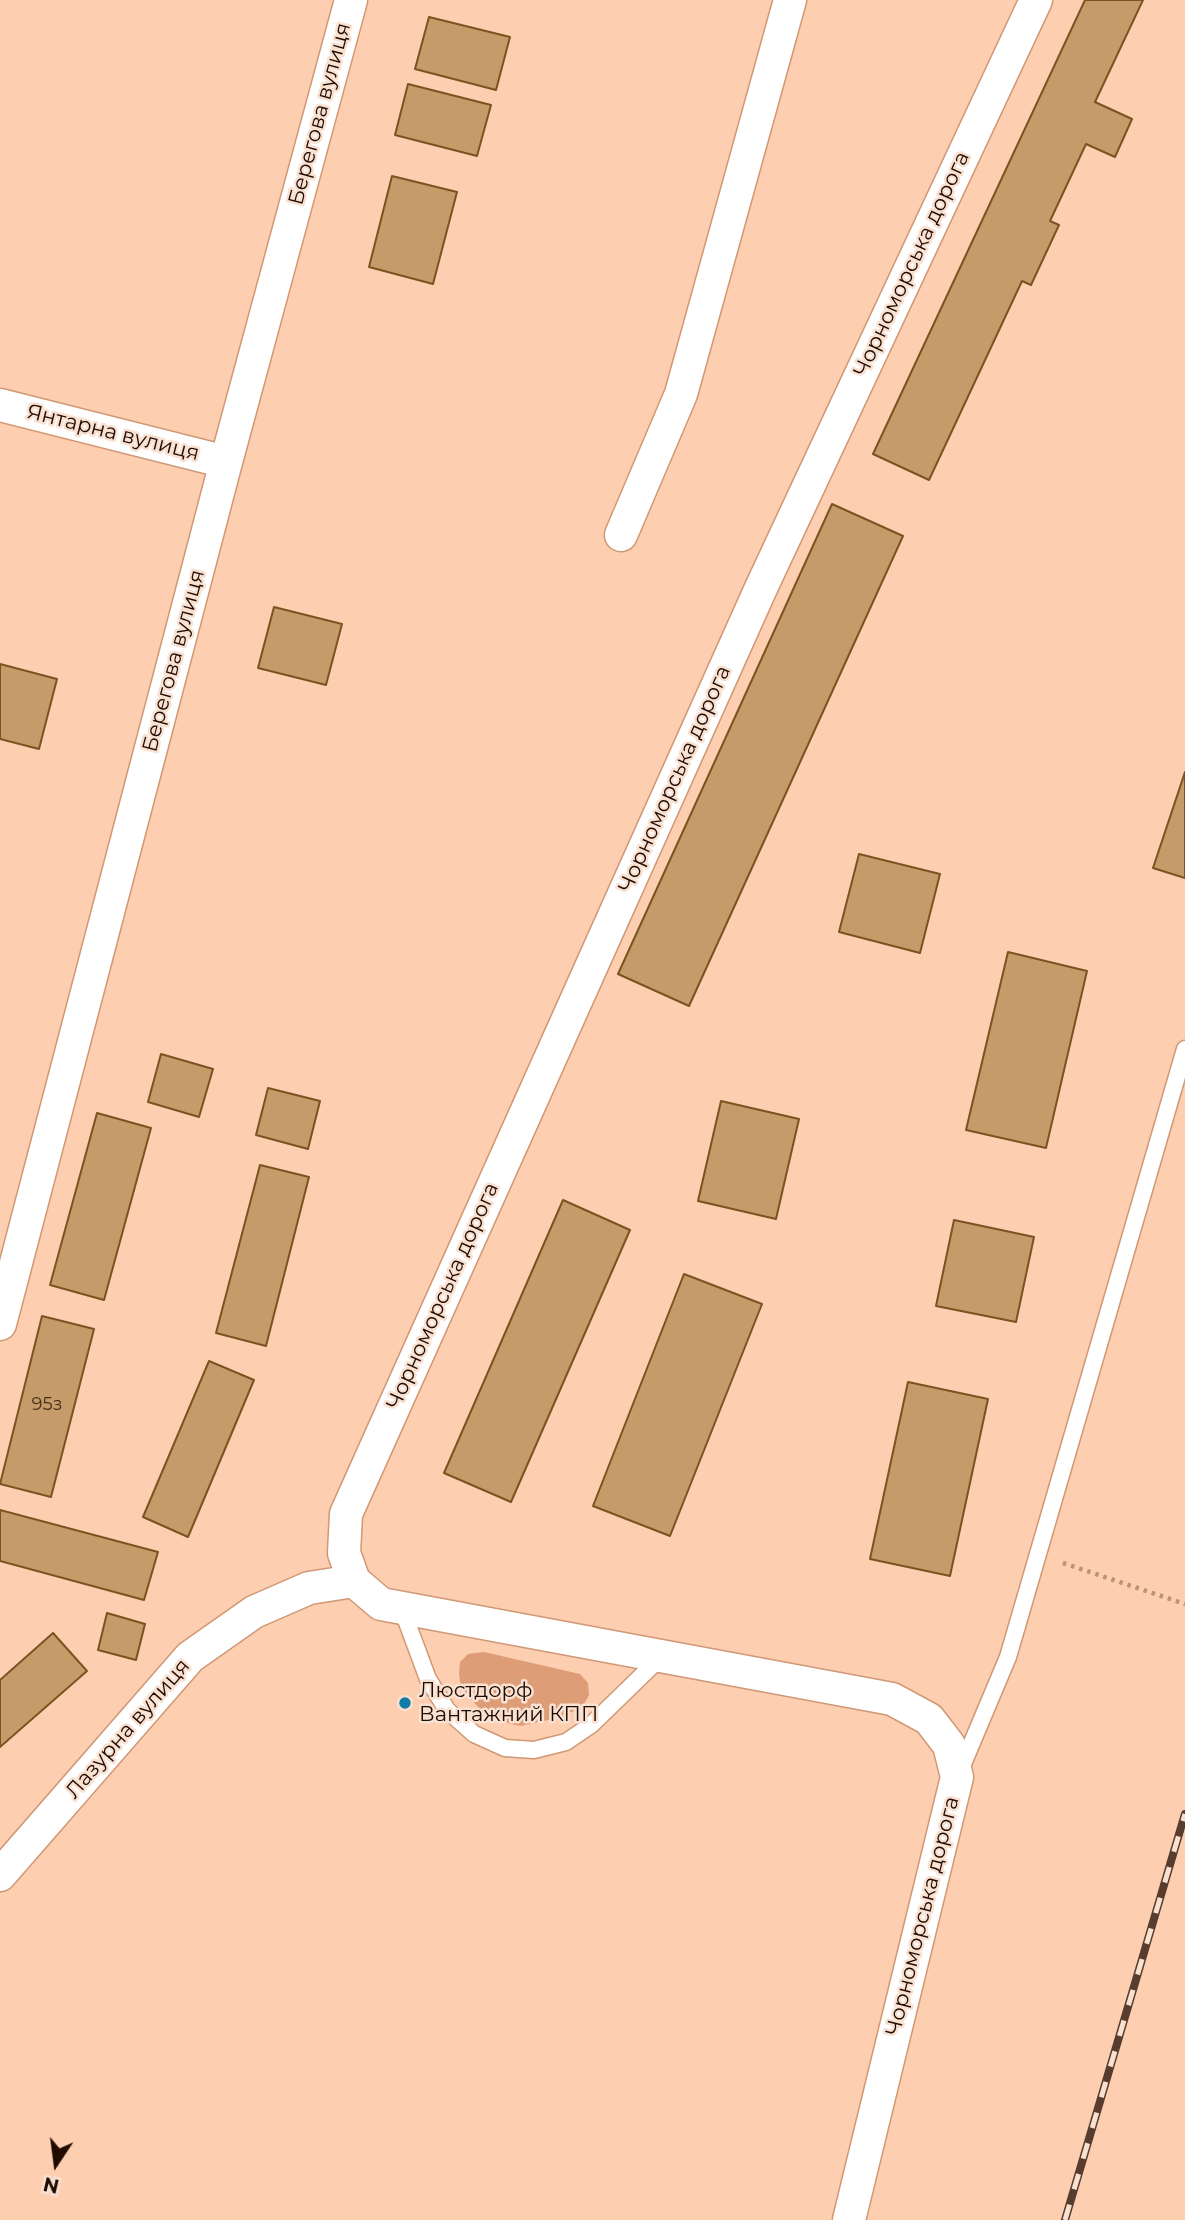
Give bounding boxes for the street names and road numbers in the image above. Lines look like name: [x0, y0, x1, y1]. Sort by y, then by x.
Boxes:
street label: Берегова вулиця: [284, 20, 356, 208]
street label: Чорноморська дорога: [849, 148, 975, 380]
street label: Янтарна вулиця: [24, 399, 202, 467]
street label: Берегова вулиця: [138, 567, 210, 755]
street label: Чорноморська дорога: [614, 662, 736, 896]
street label: Чорноморська дорога: [382, 1179, 504, 1413]
street label: Лазурна вулиця: [60, 1654, 196, 1804]
street label: Чорноморська дорога: [881, 1794, 965, 2038]

